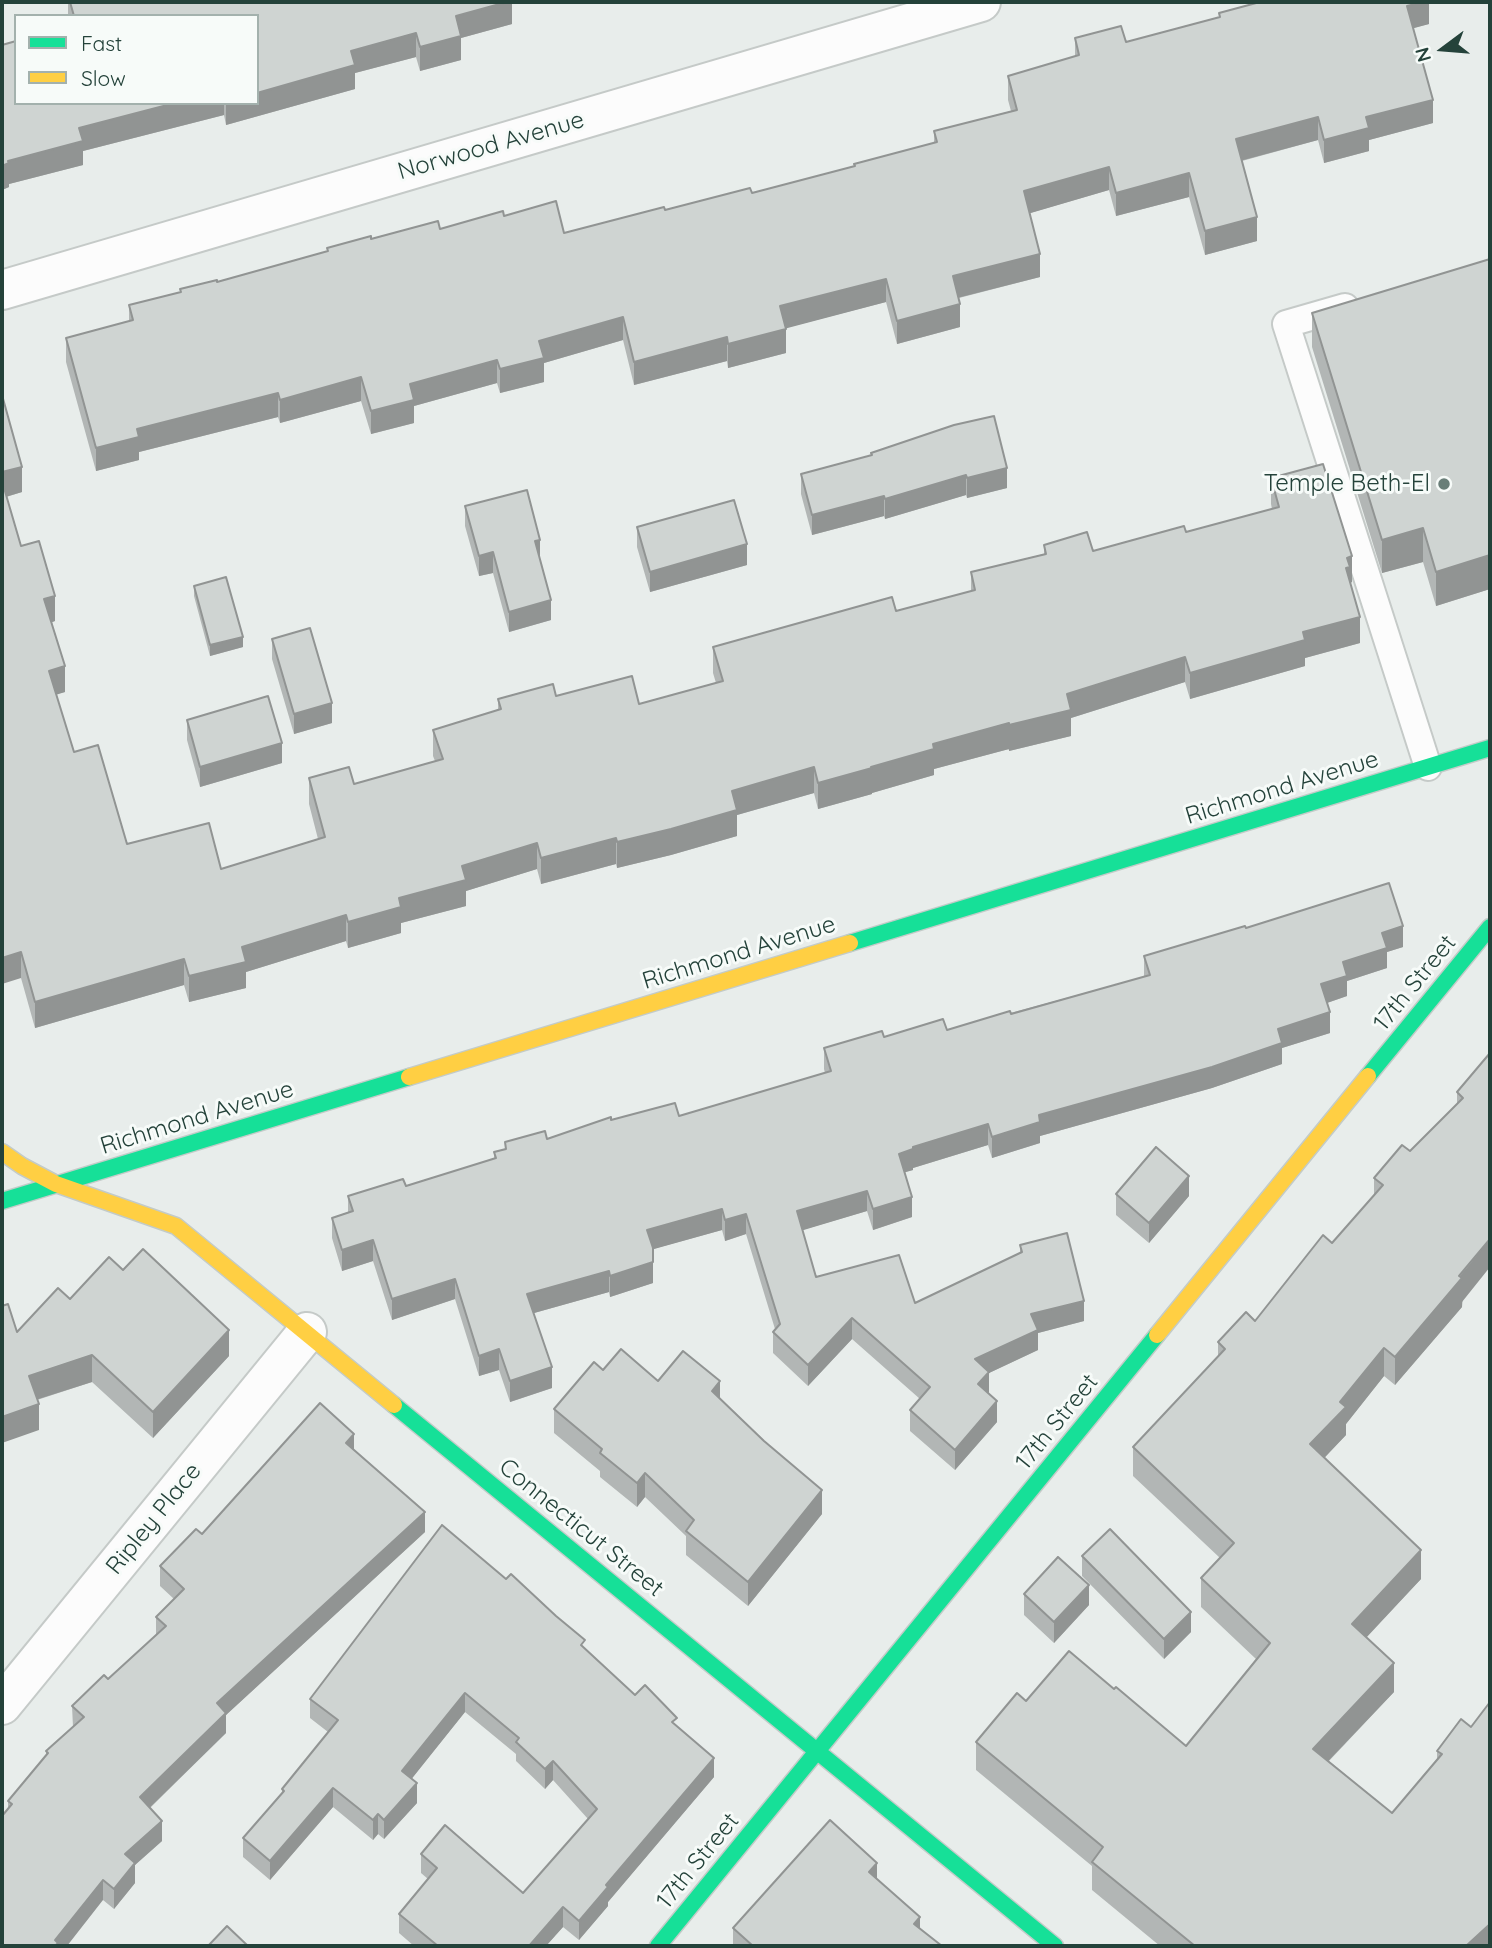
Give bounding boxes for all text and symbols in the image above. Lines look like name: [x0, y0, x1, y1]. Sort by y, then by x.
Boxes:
legend: [14, 14, 259, 105]
north arrow: [1408, 14, 1478, 84]
text: Fast: [81, 30, 122, 56]
text: N: [1409, 45, 1436, 65]
text: Slow: [81, 65, 126, 91]
street label: Norwood Avenue: [394, 106, 588, 186]
place label: Temple Beth-El: [1264, 470, 1430, 498]
marker: Temple Beth-El: [1436, 476, 1452, 492]
street label: Richmond Avenue: [1182, 745, 1382, 831]
street label: Richmond Avenue: [639, 910, 839, 996]
street label: 17th Street: [1368, 929, 1462, 1037]
street label: Richmond Avenue: [97, 1075, 297, 1161]
street label: 17th Street: [1010, 1368, 1104, 1476]
street label: Connecticut Street: [493, 1453, 669, 1603]
street label: Ripley Place: [100, 1457, 208, 1581]
street label: 17th Street: [651, 1807, 745, 1915]

